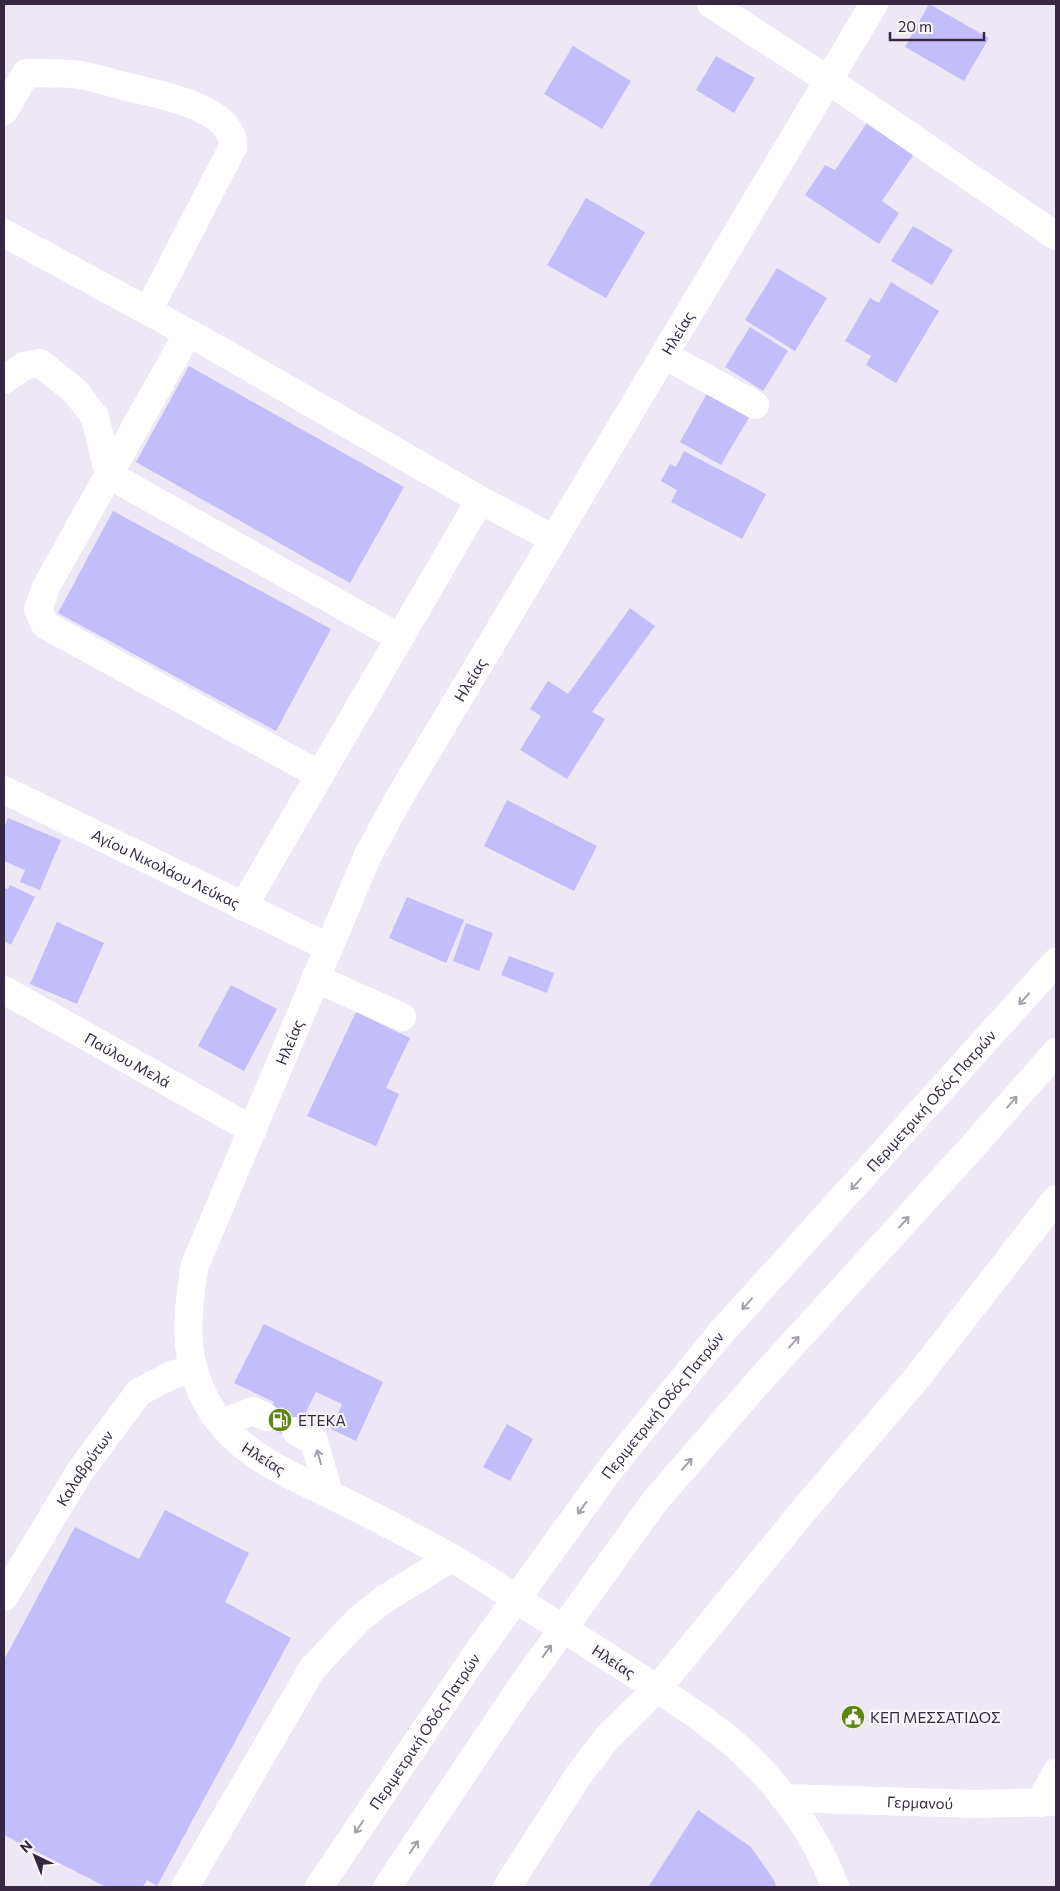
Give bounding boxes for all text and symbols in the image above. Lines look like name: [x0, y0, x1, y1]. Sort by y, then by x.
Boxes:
scale bar: [890, 10, 984, 42]
text: 20 m: [898, 17, 932, 35]
street label: Ηλείας: [657, 308, 697, 358]
street label: Ηλείας: [450, 654, 490, 705]
street label: Αγίου Νικολάου Λεύκας: [89, 825, 243, 912]
one-way arrow: [1018, 992, 1029, 1005]
street label: Ηλείας: [272, 1017, 307, 1067]
street label: Περιμετρική Οδός Πατρών: [862, 1026, 999, 1175]
street label: Παύλου Μελά: [82, 1028, 174, 1091]
one-way arrow: [1007, 1095, 1018, 1108]
one-way arrow: [850, 1178, 862, 1190]
one-way arrow: [898, 1216, 910, 1229]
one-way arrow: [741, 1298, 753, 1311]
street label: Περιμετρική Οδός Πατρών: [597, 1327, 727, 1482]
one-way arrow: [788, 1336, 800, 1349]
fuel station icon: ΕΤΕΚΑ: [267, 1407, 293, 1433]
place label: ΕΤΕΚΑ: [298, 1411, 346, 1429]
street label: Καλαβρύτων: [52, 1426, 117, 1509]
street label: Ηλείας: [239, 1438, 289, 1478]
one-way arrow: [314, 1450, 323, 1466]
one-way arrow: [681, 1458, 693, 1471]
one-way arrow: [576, 1501, 587, 1514]
street label: Ηλείας: [589, 1640, 639, 1682]
one-way arrow: [542, 1645, 553, 1658]
street label: Περιμετρική Οδός Πατρών: [365, 1649, 483, 1813]
public building icon: ΚΕΠ ΜΕΣΣΑΤΙΔΟΣ: [840, 1704, 866, 1730]
place label: ΚΕΠ ΜΕΣΣΑΤΙΔΟΣ: [870, 1708, 1001, 1726]
street label: Γερμανού: [887, 1792, 953, 1812]
one-way arrow: [354, 1820, 364, 1834]
north arrow: [10, 1831, 60, 1881]
text: N: [16, 1836, 35, 1856]
one-way arrow: [409, 1840, 419, 1854]

